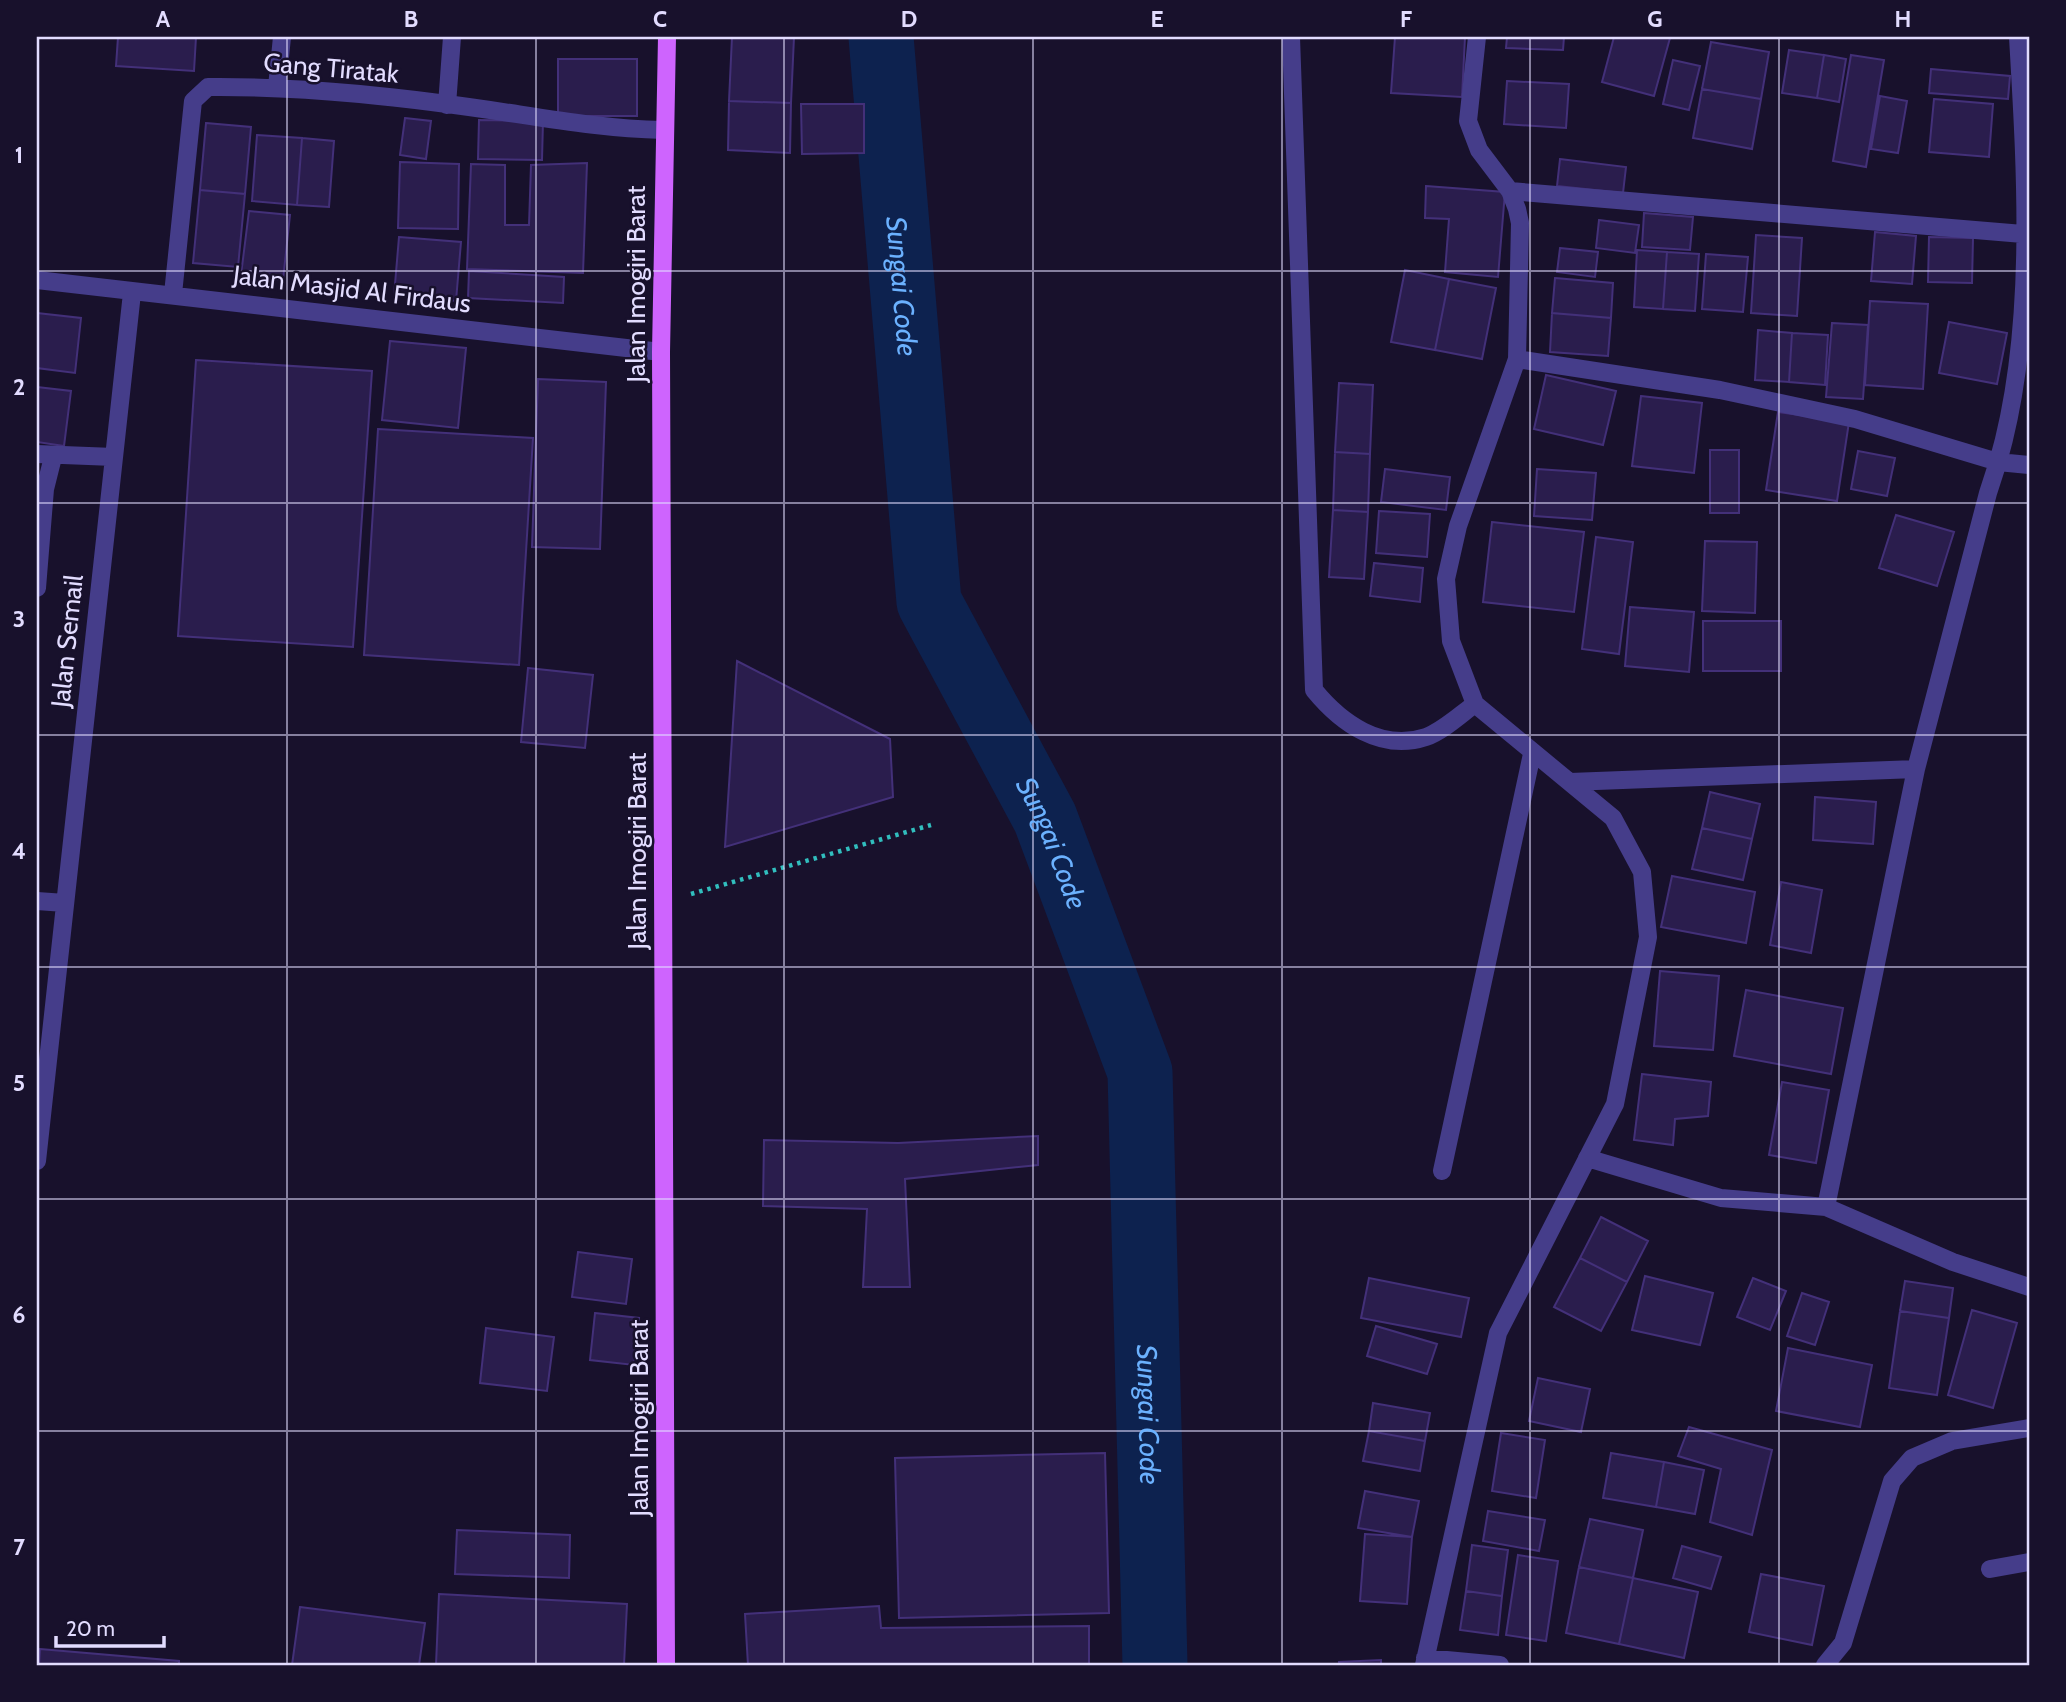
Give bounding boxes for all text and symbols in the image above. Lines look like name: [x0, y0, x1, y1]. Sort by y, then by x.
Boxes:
text: A: [156, 5, 171, 33]
text: B: [404, 5, 418, 33]
text: C: [653, 5, 667, 33]
text: D: [901, 5, 917, 33]
text: E: [1150, 5, 1164, 33]
text: F: [1400, 5, 1412, 33]
text: G: [1647, 5, 1663, 33]
text: H: [1895, 5, 1911, 33]
street label: Gang Tiratak: [262, 46, 400, 90]
text: 1: [15, 141, 23, 169]
street label: Jalan Imogiri Barat: [620, 185, 652, 383]
water label: Sungai Code: [879, 215, 925, 358]
street label: Jalan Masjid Al Firdaus: [230, 258, 473, 319]
text: 2: [13, 373, 25, 401]
street label: Jalan Semail: [44, 573, 90, 710]
text: 3: [13, 605, 25, 633]
street label: Jalan Imogiri Barat: [621, 752, 653, 950]
water label: Sungai Code: [1009, 771, 1095, 914]
text: 4: [12, 837, 26, 865]
text: 5: [13, 1069, 25, 1097]
text: 6: [13, 1301, 25, 1329]
street label: Jalan Imogiri Barat: [623, 1319, 655, 1517]
water label: Sungai Code: [1130, 1344, 1167, 1485]
text: 7: [13, 1533, 25, 1561]
scale bar: [56, 1604, 164, 1648]
text: 20 m: [66, 1616, 115, 1641]

